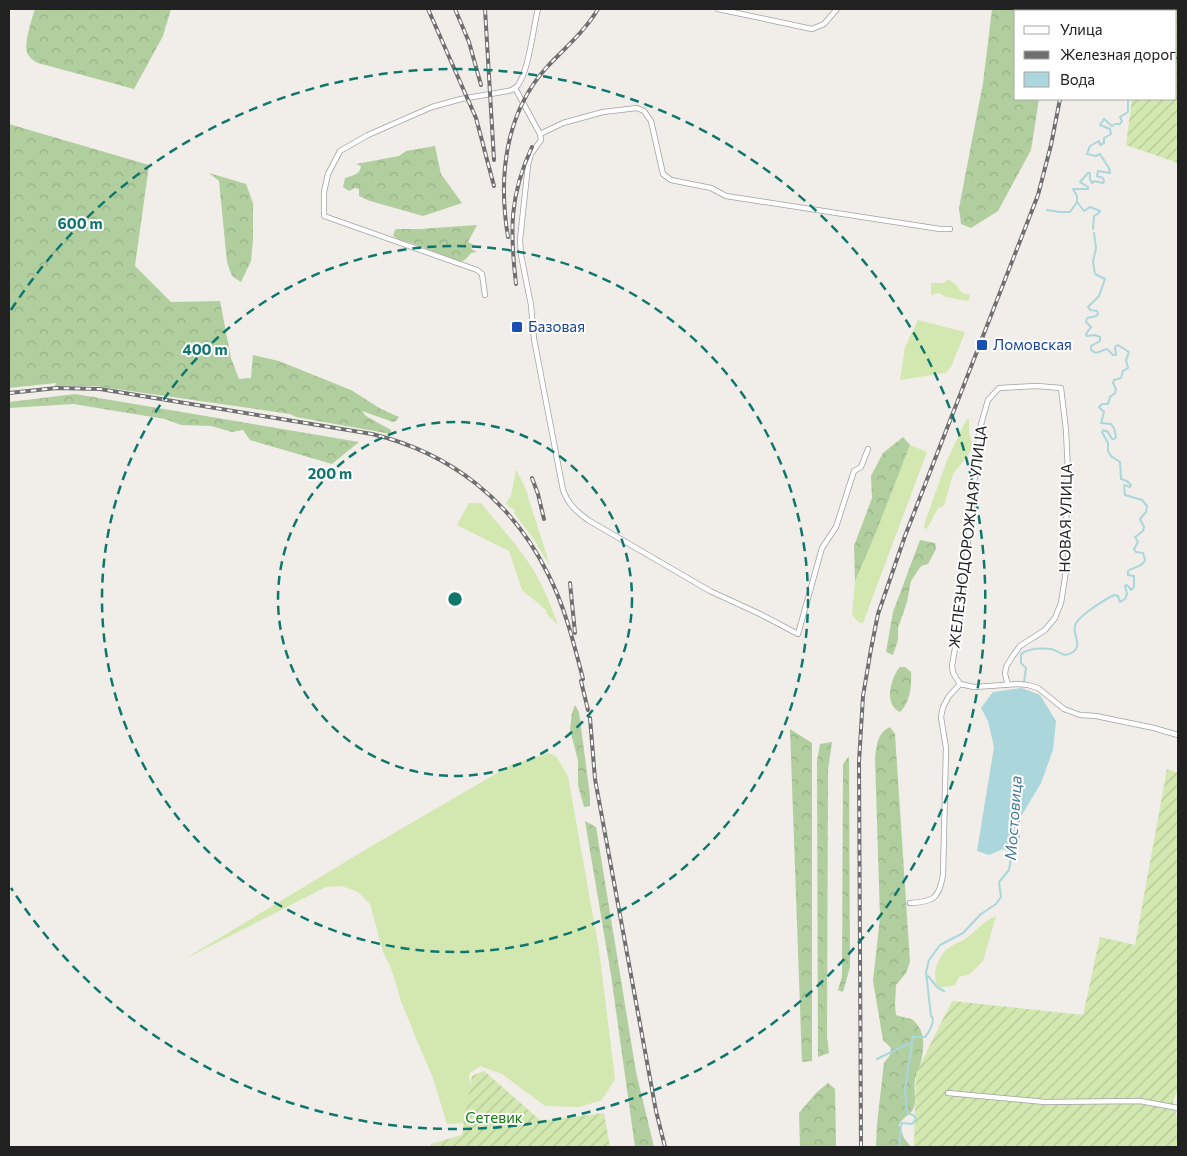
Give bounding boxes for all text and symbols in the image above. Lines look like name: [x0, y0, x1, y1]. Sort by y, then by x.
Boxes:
legend: [1014, 10, 1177, 100]
text: Улица: [1060, 20, 1102, 38]
text: Железная дорога: [1060, 45, 1184, 63]
text: Вода: [1060, 70, 1095, 88]
text: 600 m: [57, 214, 103, 232]
place label: Базовая: [528, 317, 585, 335]
marker: Базовая: [510, 320, 524, 334]
place label: Ломовская: [993, 335, 1072, 353]
marker: Ломовская: [975, 338, 989, 352]
text: 400 m: [182, 340, 228, 358]
street label: ЖЕЛЕЗНОДОРОЖНАЯ УЛИЦА: [944, 424, 990, 650]
street label: НОВАЯ УЛИЦА: [1055, 463, 1075, 573]
text: 200 m: [308, 464, 352, 482]
centre of rings: [446, 590, 464, 608]
water label: Мостовица: [1000, 775, 1025, 861]
park label: Сетевик: [465, 1108, 523, 1126]

